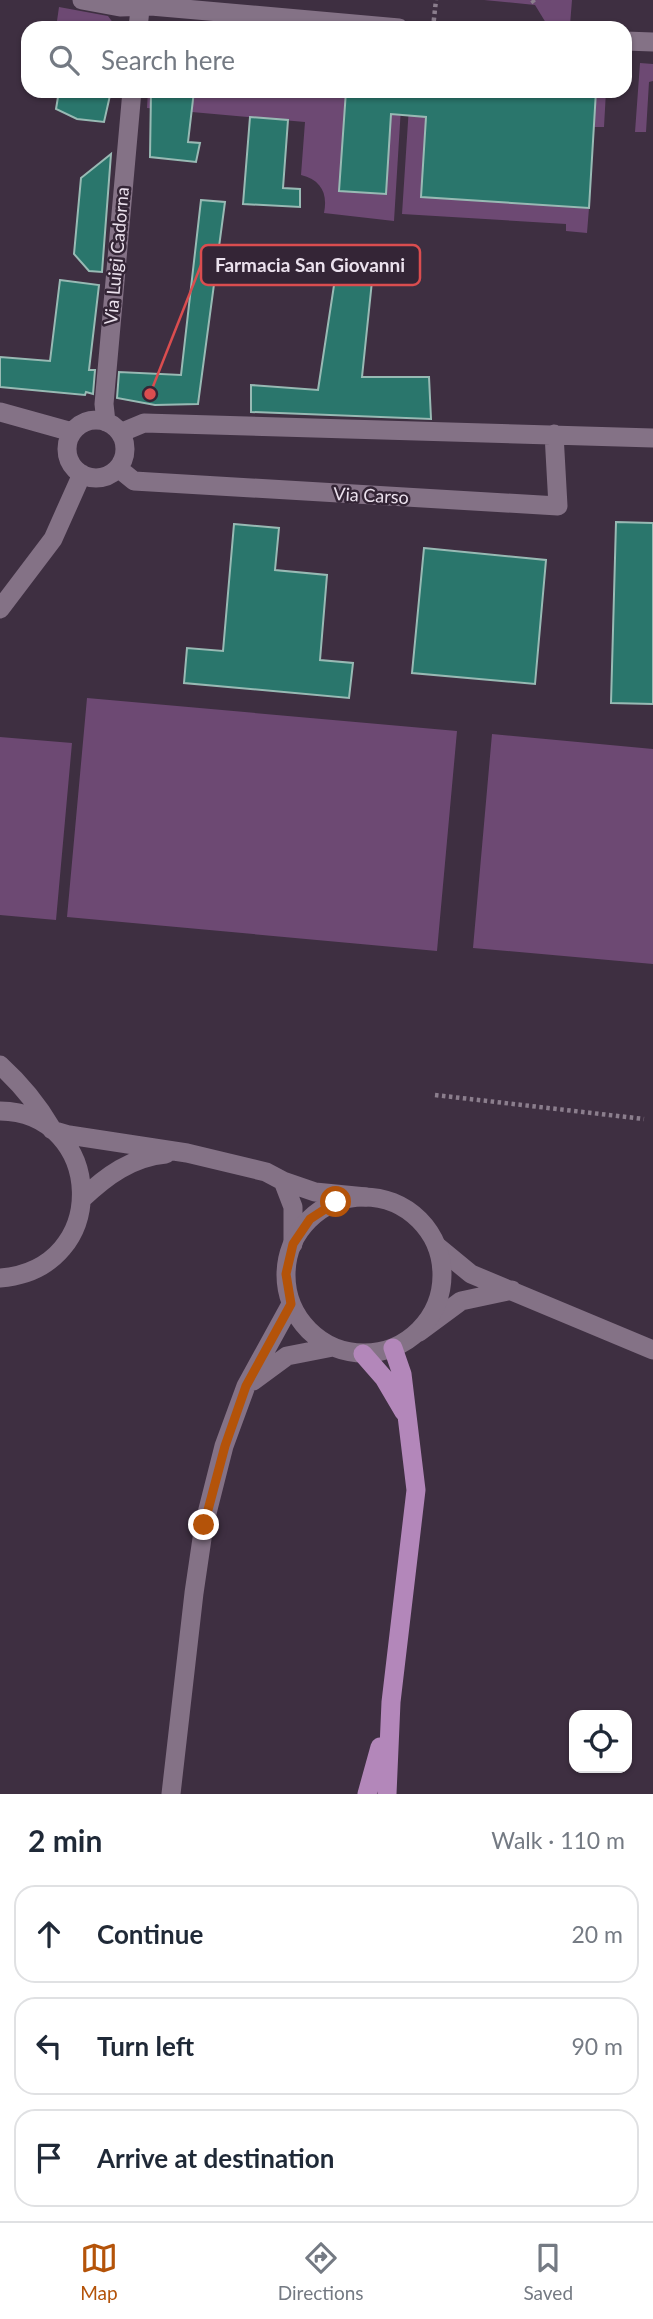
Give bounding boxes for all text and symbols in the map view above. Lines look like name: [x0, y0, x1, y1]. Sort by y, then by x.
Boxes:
search box: [21, 21, 632, 98]
icon: search: [45, 41, 83, 79]
text: Search here: [101, 44, 235, 76]
street label: Via Luigi Cadorna: [99, 186, 133, 326]
callout: Farmacia San Giovanni: [201, 245, 420, 285]
text: Farmacia San Giovanni: [215, 253, 405, 276]
street label: Via Carso: [333, 482, 409, 508]
route start: [320, 1186, 351, 1217]
route end: [188, 1509, 219, 1540]
map controls: [569, 1710, 632, 1773]
button: locate: [569, 1710, 632, 1773]
text: 2 min: [28, 1822, 102, 1858]
text: Walk · 110 m: [491, 1826, 625, 1854]
icon: ahead: [30, 1915, 68, 1953]
text: Continue: [97, 1918, 203, 1950]
text: 20 m: [572, 1920, 623, 1948]
icon: left: [30, 2027, 68, 2065]
text: Turn left: [97, 2030, 194, 2062]
text: 90 m: [572, 2032, 623, 2060]
icon: arrive: [30, 2139, 68, 2177]
text: Arrive at destination: [97, 2142, 334, 2174]
tab: Map: [80, 2239, 118, 2304]
tab: Directions: [278, 2239, 364, 2304]
tab: Saved: [523, 2239, 573, 2304]

